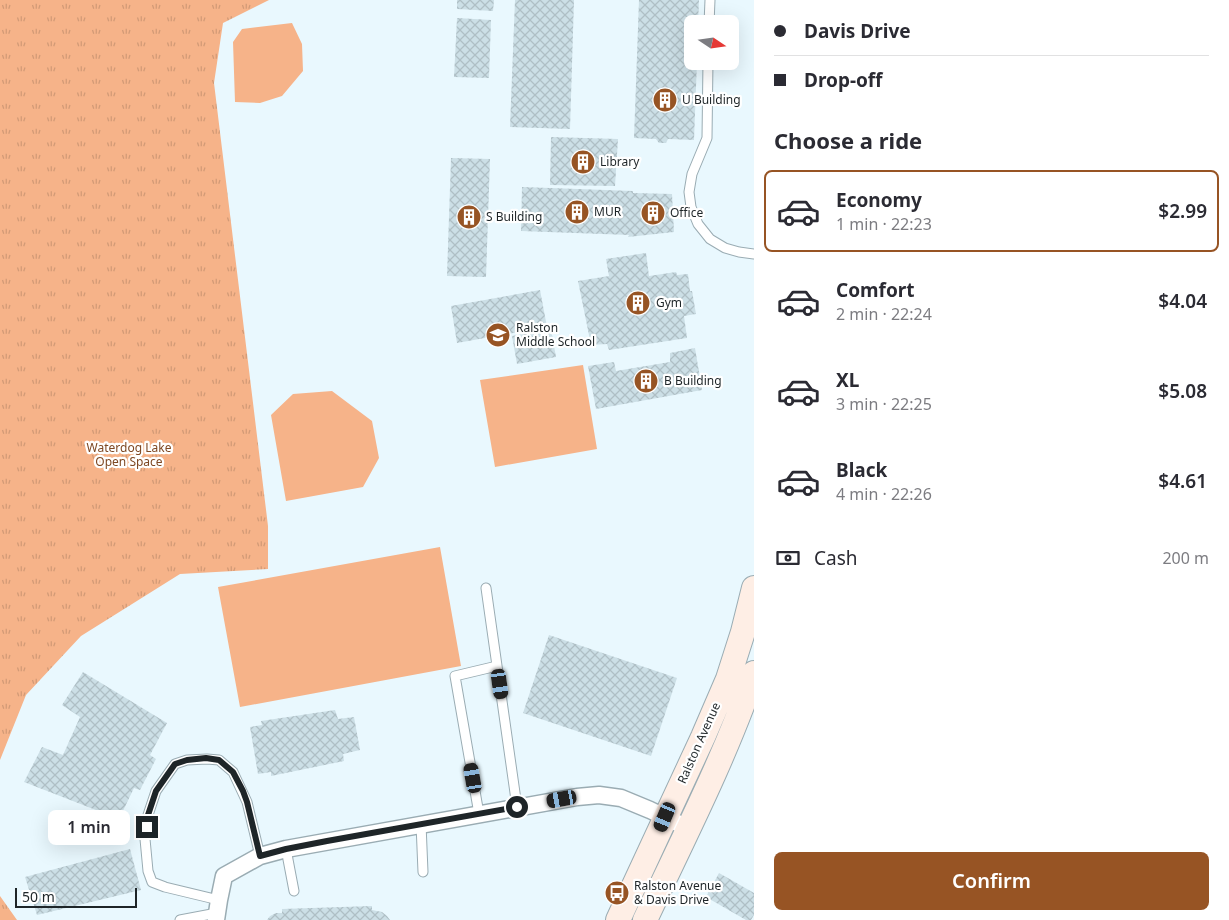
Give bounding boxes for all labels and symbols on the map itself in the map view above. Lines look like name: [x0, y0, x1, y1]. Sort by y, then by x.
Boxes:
north arrow: [684, 15, 739, 70]
building icon: U Building: [652, 87, 678, 113]
place label: U Building: [682, 91, 741, 108]
building icon: Library: [570, 149, 596, 175]
place label: Library: [600, 153, 640, 170]
building icon: MUR: [564, 199, 590, 225]
building icon: Office: [640, 200, 666, 226]
place label: MUR: [594, 203, 622, 220]
building icon: S Building: [456, 204, 482, 230]
place label: Office: [670, 204, 703, 221]
place label: S Building: [486, 208, 542, 225]
building icon: Gym: [625, 290, 651, 316]
place label: Gym: [656, 294, 682, 311]
place label: Ralston Middle School: [516, 319, 595, 350]
school or university icon: Ralston Middle School: [485, 322, 511, 348]
building icon: B Building: [633, 368, 659, 394]
place label: B Building: [664, 372, 722, 389]
park label: Waterdog Lake Open Space: [87, 439, 172, 470]
car: [490, 668, 509, 700]
street label: Ralston Avenue: [673, 699, 724, 786]
car: [463, 762, 482, 794]
car: [545, 789, 578, 809]
route start: [506, 796, 528, 818]
car: [652, 800, 677, 834]
callout: 1 min: [47, 810, 130, 844]
route end: [136, 816, 158, 838]
place label: Ralston Avenue & Davis Drive: [634, 877, 722, 908]
bus stop icon: Ralston Avenue & Davis Drive: [604, 880, 630, 906]
scale bar: [15, 885, 138, 908]

